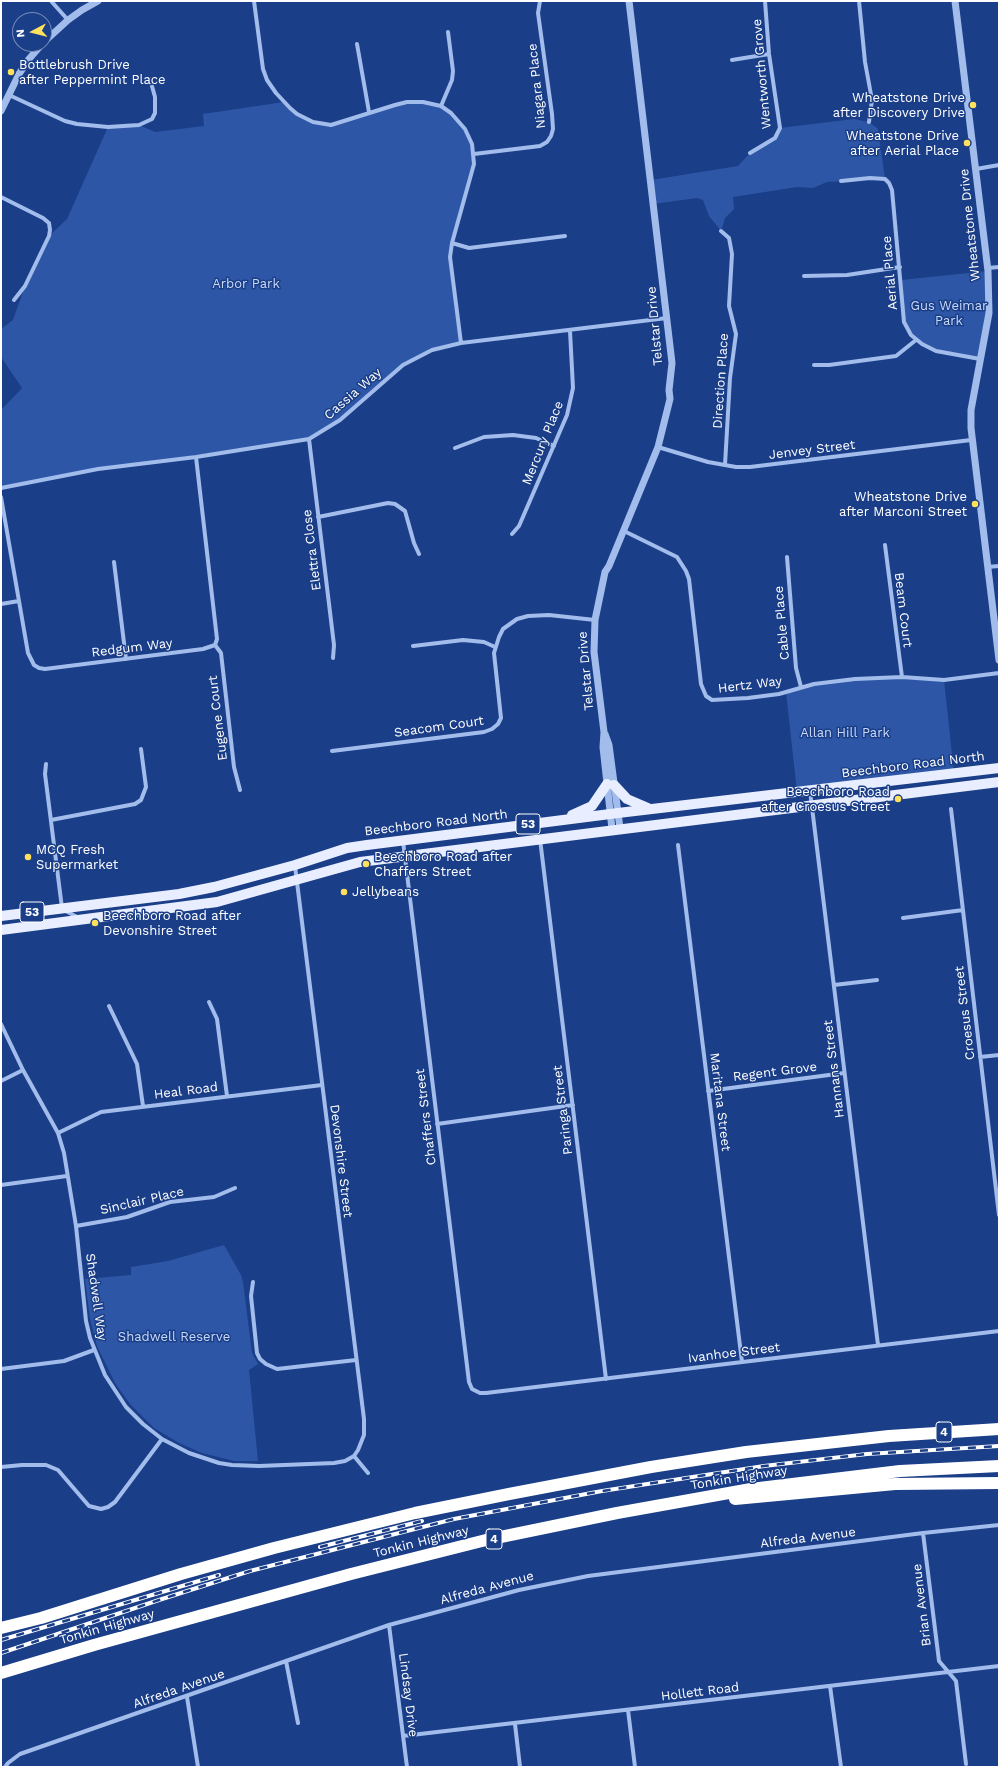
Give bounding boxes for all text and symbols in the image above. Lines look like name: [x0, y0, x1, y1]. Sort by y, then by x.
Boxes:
north arrow: [12, 12, 52, 52]
street label: Wentworth Grove: [749, 18, 775, 130]
text: N: [14, 29, 28, 38]
street label: Niagara Place: [525, 43, 549, 129]
place label: Bottlebrush Drive after Peppermint Place: [19, 57, 166, 88]
marker: Bottlebrush Drive after Peppermint Place: [6, 67, 16, 77]
place label: Wheatstone Drive after Discovery Drive: [833, 90, 965, 121]
marker: Wheatstone Drive after Discovery Drive: [968, 100, 978, 110]
place label: Wheatstone Drive after Aerial Place: [846, 128, 959, 159]
marker: Wheatstone Drive after Aerial Place: [962, 138, 972, 148]
street label: Wheatstone Drive: [956, 168, 984, 282]
street label: Aerial Place: [879, 235, 901, 311]
park label: Arbor Park: [212, 276, 280, 292]
street label: Telstar Drive: [644, 286, 666, 366]
park label: Gus Weimar Park: [911, 298, 987, 329]
street label: Direction Place: [710, 333, 732, 429]
street label: Cassia Way: [321, 365, 385, 423]
street label: Mercury Place: [519, 399, 567, 487]
street label: Jenvey Street: [768, 437, 856, 463]
place label: Wheatstone Drive after Marconi Street: [839, 489, 967, 520]
marker: Wheatstone Drive after Marconi Street: [970, 499, 980, 509]
street label: Elettra Close: [299, 509, 325, 591]
street label: Beam Court: [891, 572, 915, 648]
street label: Cable Place: [771, 585, 793, 661]
street label: Telstar Drive: [575, 631, 597, 711]
street label: Redgum Way: [91, 635, 173, 661]
street label: Hertz Way: [717, 673, 783, 697]
street label: Eugene Court: [205, 675, 231, 761]
street label: Seacom Court: [393, 713, 485, 741]
park label: Allan Hill Park: [800, 725, 890, 741]
street label: Beechboro Road North: [841, 748, 985, 782]
place label: Beechboro Road after Croesus Street: [761, 784, 890, 815]
marker: Beechboro Road after Croesus Street: [893, 794, 903, 804]
street label: Beechboro Road North: [364, 806, 508, 840]
road number: 53: [516, 814, 540, 834]
place label: MCQ Fresh Supermarket: [36, 842, 118, 873]
place label: Beechboro Road after Chaffers Street: [374, 849, 512, 880]
marker: MCQ Fresh Supermarket: [23, 852, 33, 862]
marker: Beechboro Road after Chaffers Street: [361, 859, 371, 869]
place label: Jellybeans: [352, 884, 419, 900]
marker: Jellybeans: [339, 887, 349, 897]
road number: 53: [20, 902, 44, 922]
place label: Beechboro Road after Devonshire Street: [103, 908, 241, 939]
marker: Beechboro Road after Devonshire Street: [90, 918, 100, 928]
street label: Croesus Street: [951, 965, 979, 1061]
street label: Hannans Street: [820, 1019, 848, 1119]
street label: Maritana Street: [706, 1052, 734, 1152]
street label: Regent Grove: [732, 1059, 818, 1085]
street label: Paringa Street: [550, 1064, 576, 1156]
street label: Chaffers Street: [412, 1068, 440, 1166]
street label: Heal Road: [153, 1079, 219, 1103]
street label: Devonshire Street: [326, 1104, 356, 1218]
street label: Sinclair Place: [99, 1184, 185, 1218]
street label: Shadwell Way: [82, 1252, 110, 1342]
park label: Shadwell Reserve: [118, 1329, 230, 1345]
street label: Ivanhoe Street: [687, 1340, 781, 1366]
road number: 4: [936, 1422, 952, 1442]
street label: Tonkin Highway: [689, 1463, 789, 1493]
street label: Tonkin Highway: [372, 1523, 470, 1561]
street label: Alfreda Avenue: [759, 1524, 857, 1552]
road number: 4: [486, 1529, 502, 1549]
street label: Brian Avenue: [909, 1563, 935, 1647]
street label: Alfreda Avenue: [439, 1568, 535, 1608]
street label: Tonkin Highway: [58, 1606, 156, 1648]
street label: Lindsay Drive: [395, 1652, 421, 1738]
street label: Alfreda Avenue: [131, 1666, 227, 1712]
street label: Hollett Road: [660, 1679, 740, 1705]

